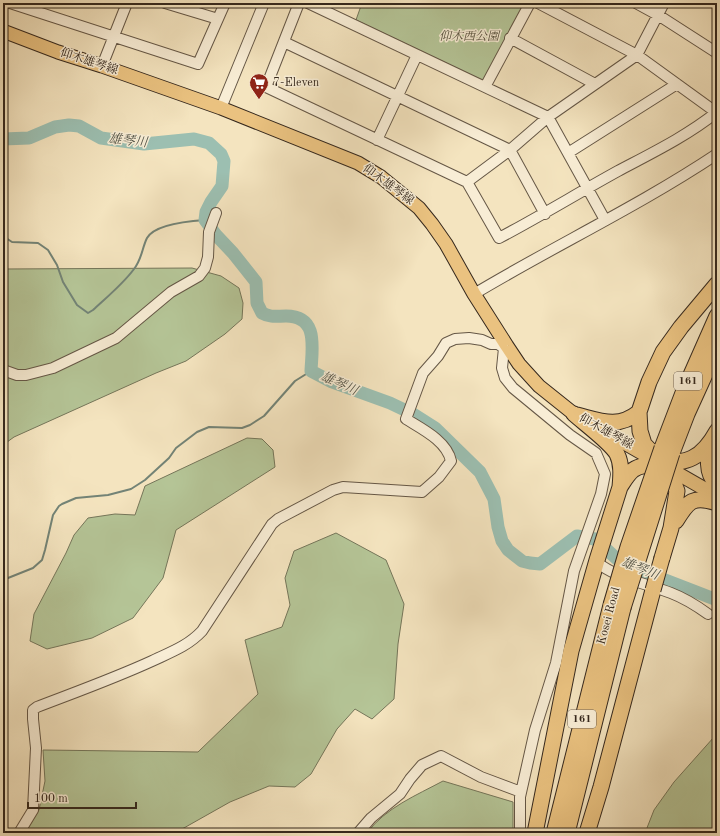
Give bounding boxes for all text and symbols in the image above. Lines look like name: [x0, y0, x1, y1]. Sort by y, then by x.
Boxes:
park label: 仰木西公園: [439, 29, 501, 43]
street label: 仰木雄琴線: [59, 45, 120, 77]
supermarket icon: 7-Eleven: [248, 72, 270, 100]
place label: 7-Eleven: [273, 77, 320, 89]
water label: 雄琴川: [108, 132, 150, 150]
street label: 仰木雄琴線: [360, 161, 417, 207]
water label: 雄琴川: [319, 369, 362, 399]
road number: 161: [674, 372, 702, 390]
street label: 仰木雄琴線: [577, 410, 636, 452]
water label: 雄琴川: [619, 555, 663, 583]
street label: Kosei Road: [596, 586, 622, 646]
road number: 161: [568, 710, 596, 728]
scale bar: [28, 784, 136, 810]
text: 100 m: [34, 793, 68, 805]

